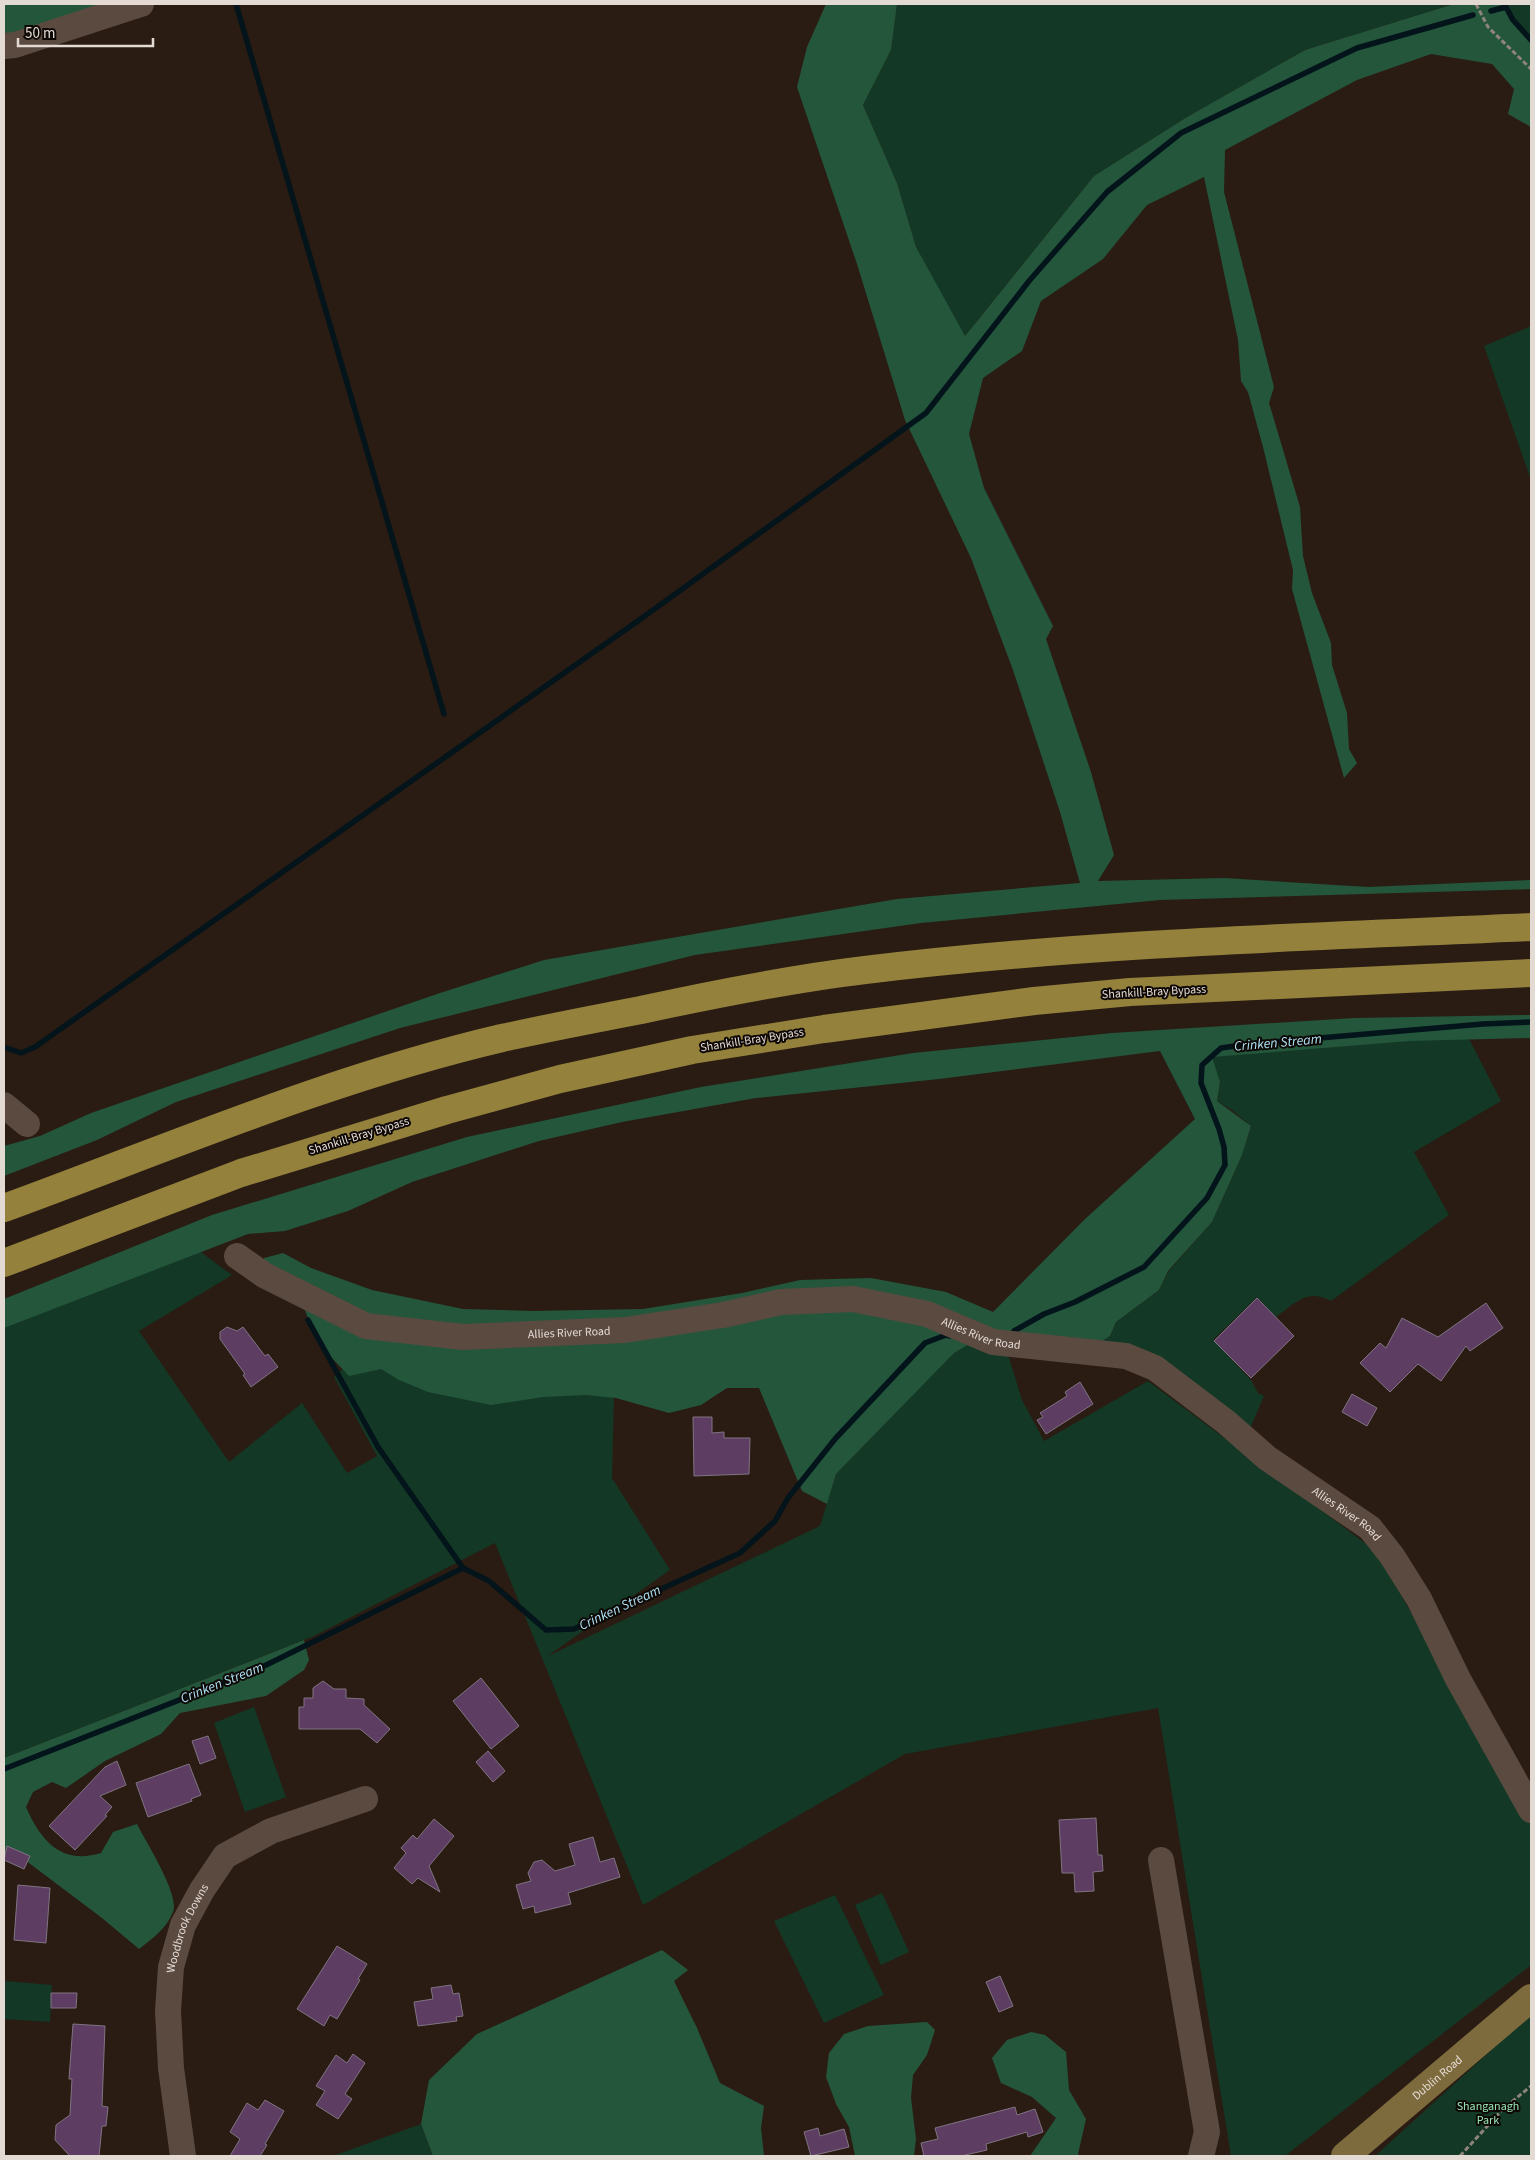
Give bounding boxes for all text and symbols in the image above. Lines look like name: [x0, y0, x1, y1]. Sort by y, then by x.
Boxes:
scale bar: [18, 15, 152, 47]
text: 50 m: [25, 23, 55, 44]
street label: Shankill-Bray Bypass: [1101, 981, 1207, 1003]
street label: Shankill-Bray Bypass: [699, 1023, 805, 1057]
water label: Crinken Stream: [1233, 1029, 1323, 1057]
street label: Shankill-Bray Bypass: [307, 1113, 411, 1159]
street label: Allies River Road: [939, 1313, 1021, 1353]
street label: Allies River Road: [528, 1322, 611, 1343]
street label: Allies River Road: [1309, 1483, 1385, 1544]
water label: Crinken Stream: [576, 1580, 664, 1636]
water label: Crinken Stream: [177, 1657, 267, 1709]
street label: Woodbrook Downs: [162, 1880, 212, 1973]
street label: Dublin Road: [1408, 2051, 1466, 2104]
park label: Shanganagh Park: [1457, 2098, 1519, 2129]

